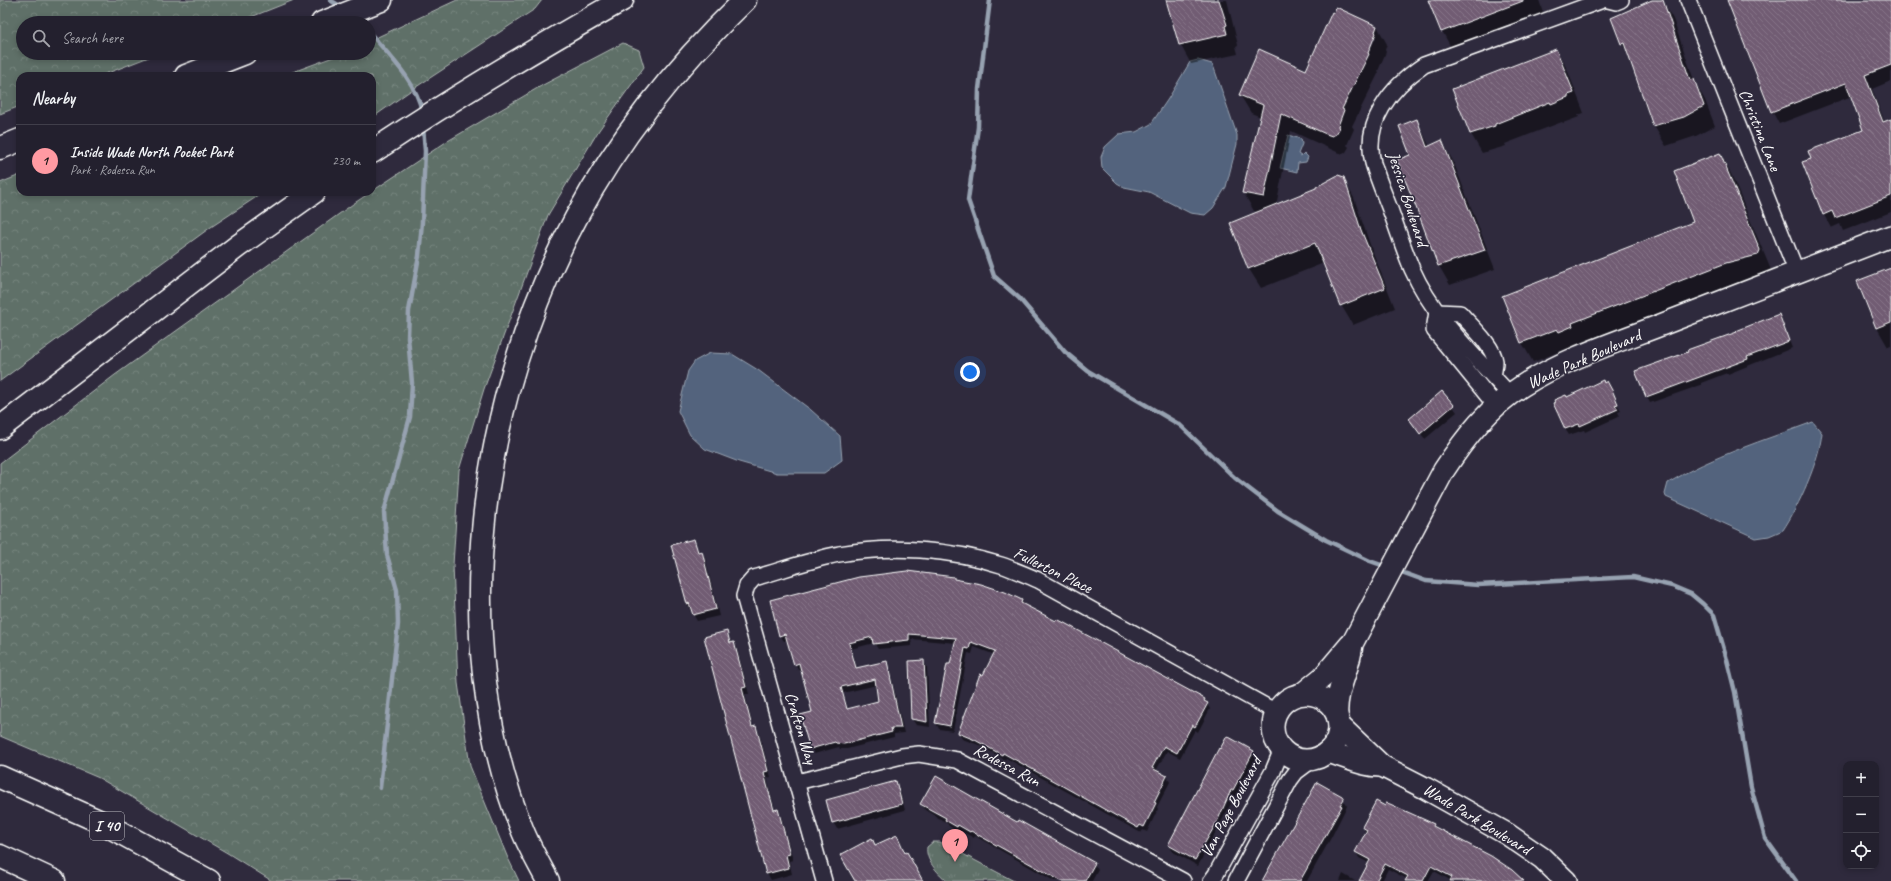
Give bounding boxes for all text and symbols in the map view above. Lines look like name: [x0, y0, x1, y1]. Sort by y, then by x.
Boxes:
search box: [16, 16, 376, 60]
icon: search: [30, 27, 52, 49]
text: Search here: [62, 29, 123, 48]
street label: Christina Lane: [1734, 86, 1786, 175]
text: Nearby: [32, 88, 75, 109]
text: Inside Wade North Pocket Park: [70, 143, 233, 162]
street label: Jessica Boulevard: [1383, 148, 1434, 251]
text: 1: [42, 153, 48, 169]
text: 230 m: [332, 153, 360, 169]
text: Park · Rodessa Run: [70, 162, 155, 178]
street label: Wade Park Boulevard: [1524, 324, 1646, 393]
your location: [960, 362, 980, 382]
street label: Fullerton Place: [1010, 542, 1097, 599]
street label: Crafton Way: [780, 689, 822, 768]
street label: Rodessa Run: [970, 739, 1045, 792]
street label: Van Page Boulevard: [1196, 751, 1267, 861]
map controls: [1843, 761, 1879, 869]
button: +: [1843, 761, 1879, 797]
street label: Wade Park Boulevard: [1419, 779, 1537, 861]
button: −: [1843, 797, 1879, 833]
road number: I 40: [90, 812, 124, 840]
pin: 1: [942, 829, 968, 862]
button: locate: [1843, 833, 1879, 869]

